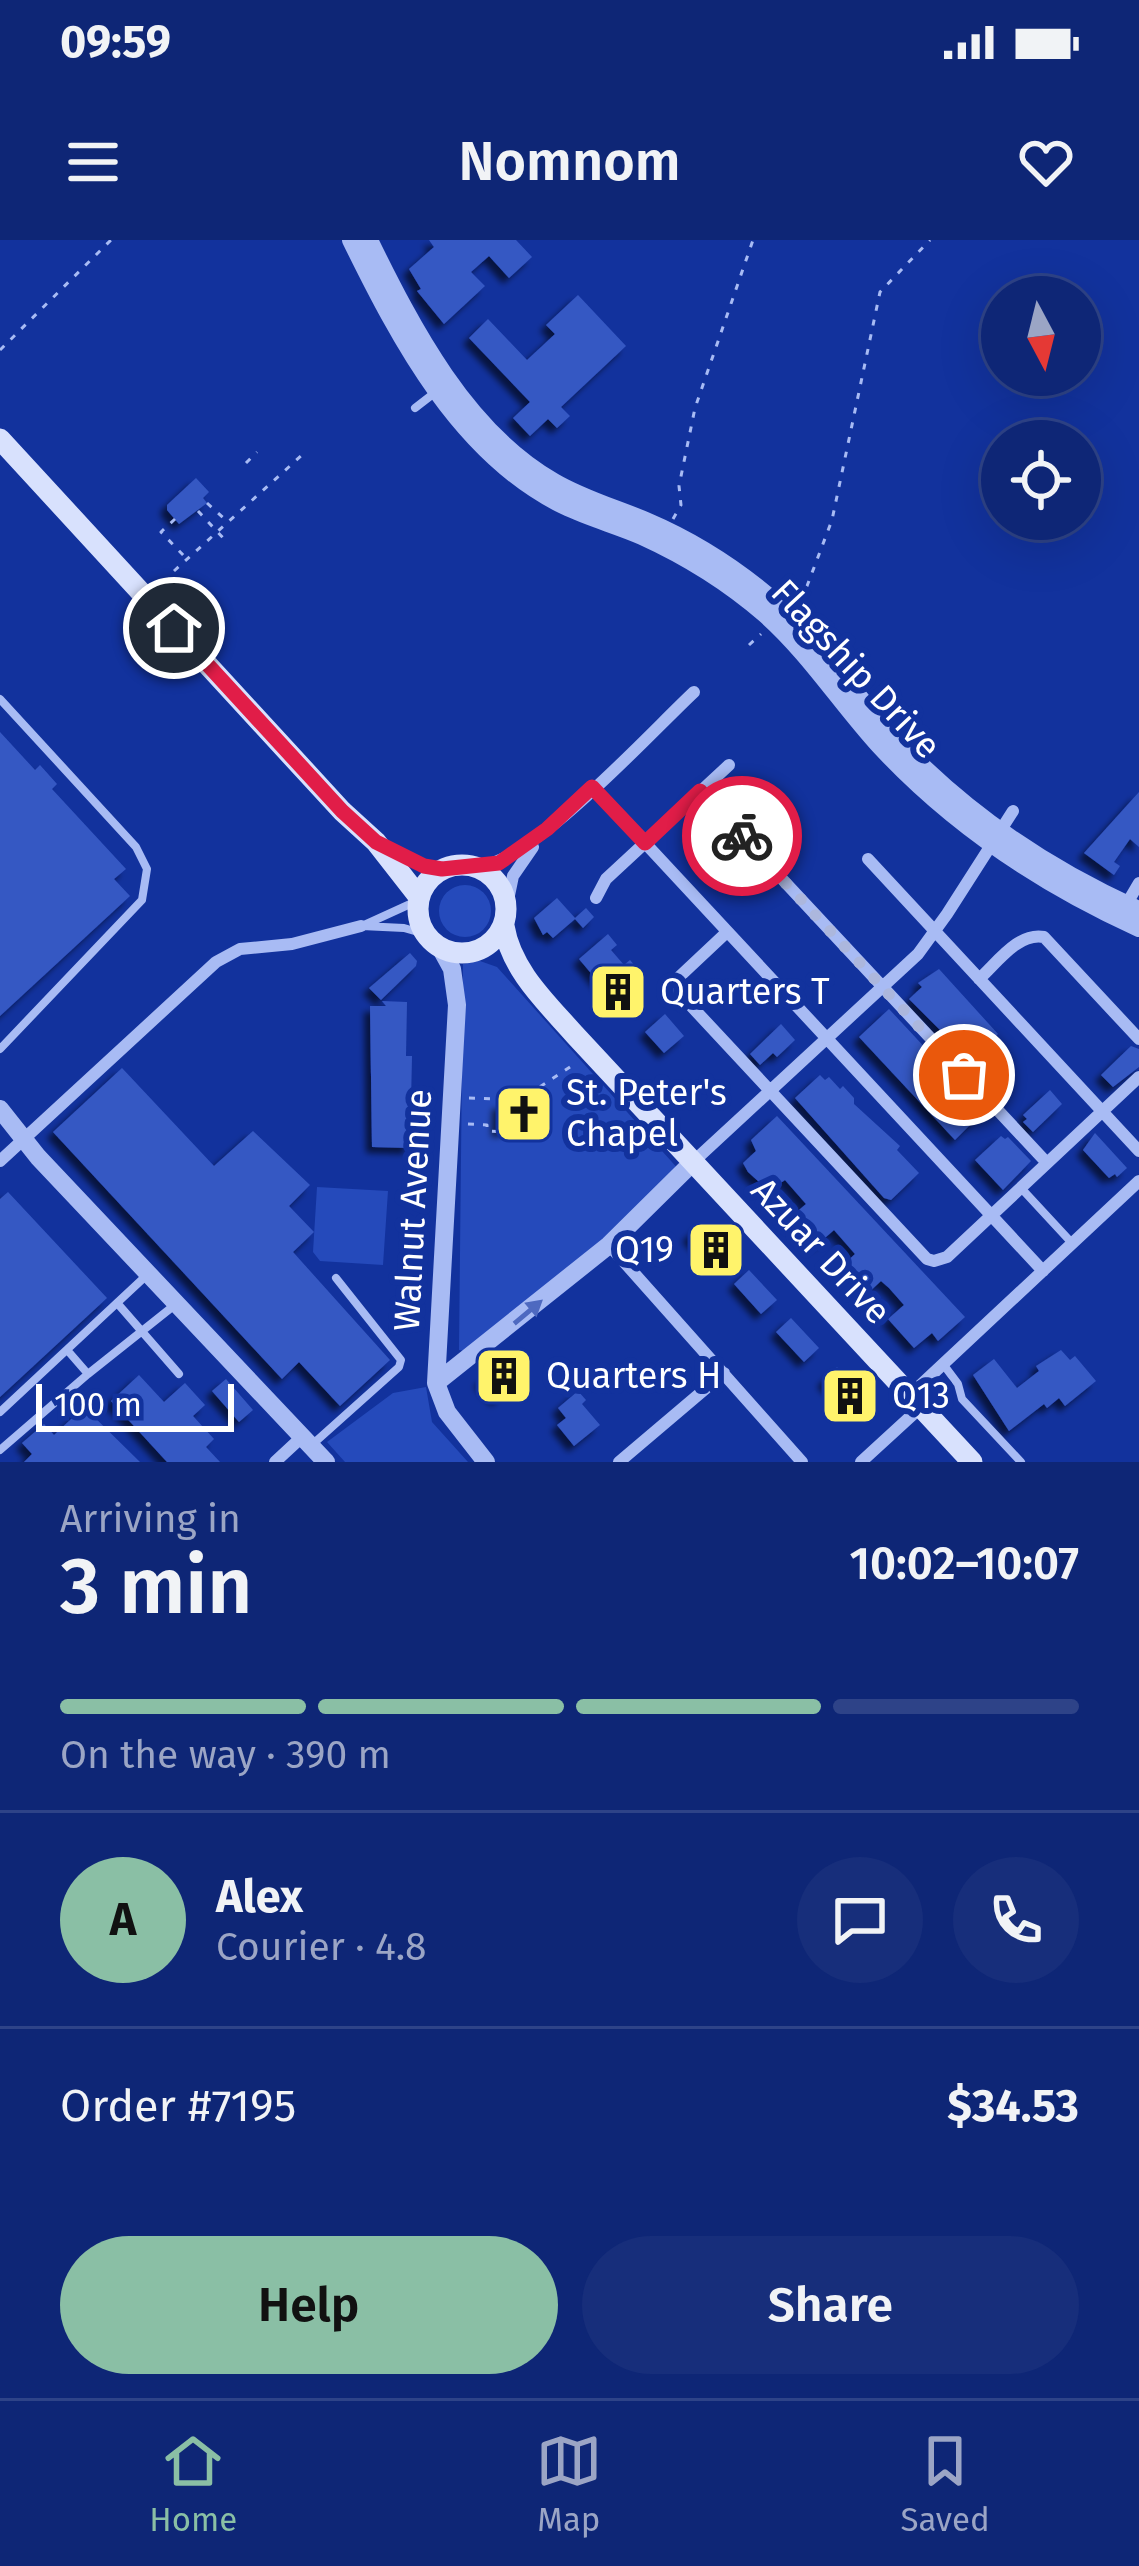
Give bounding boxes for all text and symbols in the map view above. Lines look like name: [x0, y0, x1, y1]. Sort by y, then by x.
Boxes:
text: 09:59: [60, 15, 171, 69]
icon: menu: [60, 129, 126, 195]
icon: heart: [1013, 129, 1079, 195]
text: Nomnom: [459, 130, 681, 194]
north arrow: [981, 276, 1101, 396]
map controls: [981, 276, 1101, 540]
button: locate: [981, 420, 1101, 540]
street label: Flagship Drive: [762, 570, 950, 768]
pin: [123, 577, 225, 679]
icon: home: [141, 595, 207, 661]
courier: [682, 776, 802, 896]
icon: bike: [709, 803, 775, 869]
building icon: Quarters T: [587, 961, 649, 1023]
place label: Quarters T: [660, 970, 830, 1014]
pin: [913, 1024, 1015, 1126]
icon: bag: [931, 1042, 997, 1108]
place label: St. Peter's Chapel: [566, 1071, 727, 1156]
church icon: St. Peter's Chapel: [493, 1083, 555, 1145]
street label: Walnut Avenue: [385, 1088, 441, 1332]
street label: Azuar Drive: [742, 1169, 900, 1333]
building icon: Q19: [685, 1219, 747, 1281]
place label: Q19: [615, 1228, 674, 1272]
one-way arrow: [513, 1299, 543, 1325]
building icon: Quarters H: [473, 1345, 535, 1407]
place label: Quarters H: [546, 1354, 722, 1398]
building icon: Q13: [819, 1365, 881, 1427]
place label: Q13: [892, 1374, 950, 1418]
scale bar: [36, 1378, 234, 1431]
text: 100 m: [54, 1385, 142, 1425]
text: Arriving in: [60, 1496, 241, 1542]
text: 10:02–10:07: [849, 1537, 1079, 1591]
text: 3 min: [60, 1540, 253, 1634]
text: On the way · 390 m: [60, 1732, 391, 1778]
button: chat: [797, 1857, 923, 1983]
button: phone: [953, 1857, 1079, 1983]
text: Alex: [216, 1870, 303, 1924]
text: A: [110, 1893, 136, 1947]
text: Courier · 4.8: [216, 1924, 427, 1970]
text: Order #7195: [60, 2079, 296, 2133]
text: $34.53: [947, 2079, 1079, 2133]
button: Help: [60, 2236, 558, 2374]
button: Share: [582, 2236, 1079, 2374]
tab: Home: [149, 2428, 237, 2540]
tab: Map: [536, 2428, 602, 2540]
tab: Saved: [900, 2428, 990, 2540]

